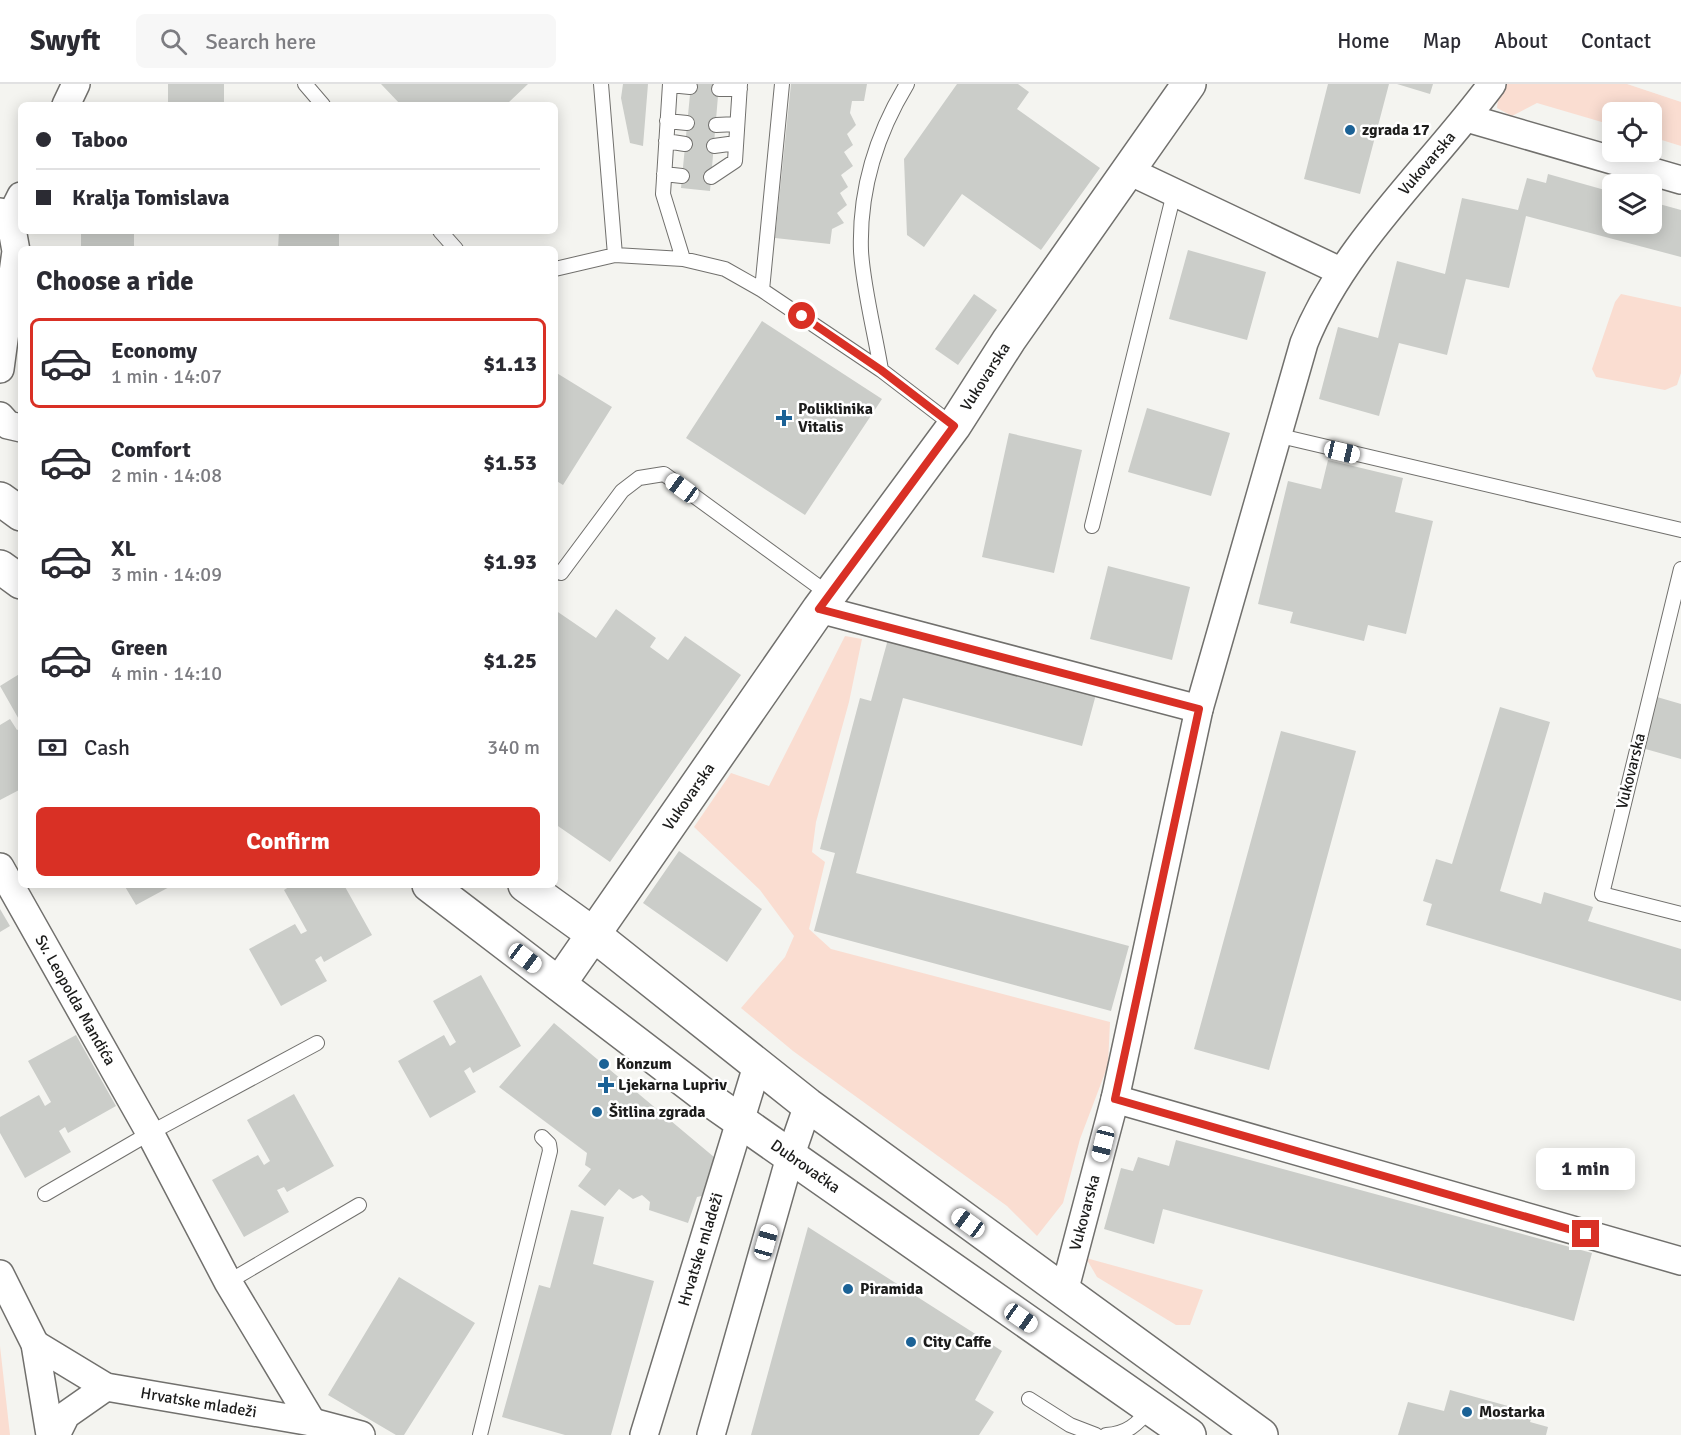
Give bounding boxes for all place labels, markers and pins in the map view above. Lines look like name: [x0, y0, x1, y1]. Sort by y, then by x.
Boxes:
place label: zgrada 17: [1362, 120, 1430, 140]
marker: zgrada 17: [1343, 123, 1357, 137]
place label: Poliklinika Vitalis: [798, 399, 873, 437]
marker: Poliklinika Vitalis: [775, 409, 793, 427]
place label: Konzum: [616, 1054, 672, 1074]
marker: Konzum: [597, 1057, 611, 1071]
place label: Ljekarna Lupriv: [618, 1075, 727, 1095]
marker: Ljekarna Lupriv: [599, 1078, 613, 1092]
place label: Šitlina zgrada: [609, 1102, 706, 1122]
marker: Šitlina zgrada: [590, 1105, 604, 1119]
place label: Piramida: [860, 1279, 923, 1299]
marker: Piramida: [841, 1282, 855, 1296]
place label: City Caffe: [923, 1332, 992, 1352]
marker: City Caffe: [904, 1335, 918, 1349]
place label: Mostarka: [1479, 1402, 1545, 1422]
marker: Mostarka: [1460, 1405, 1474, 1419]

